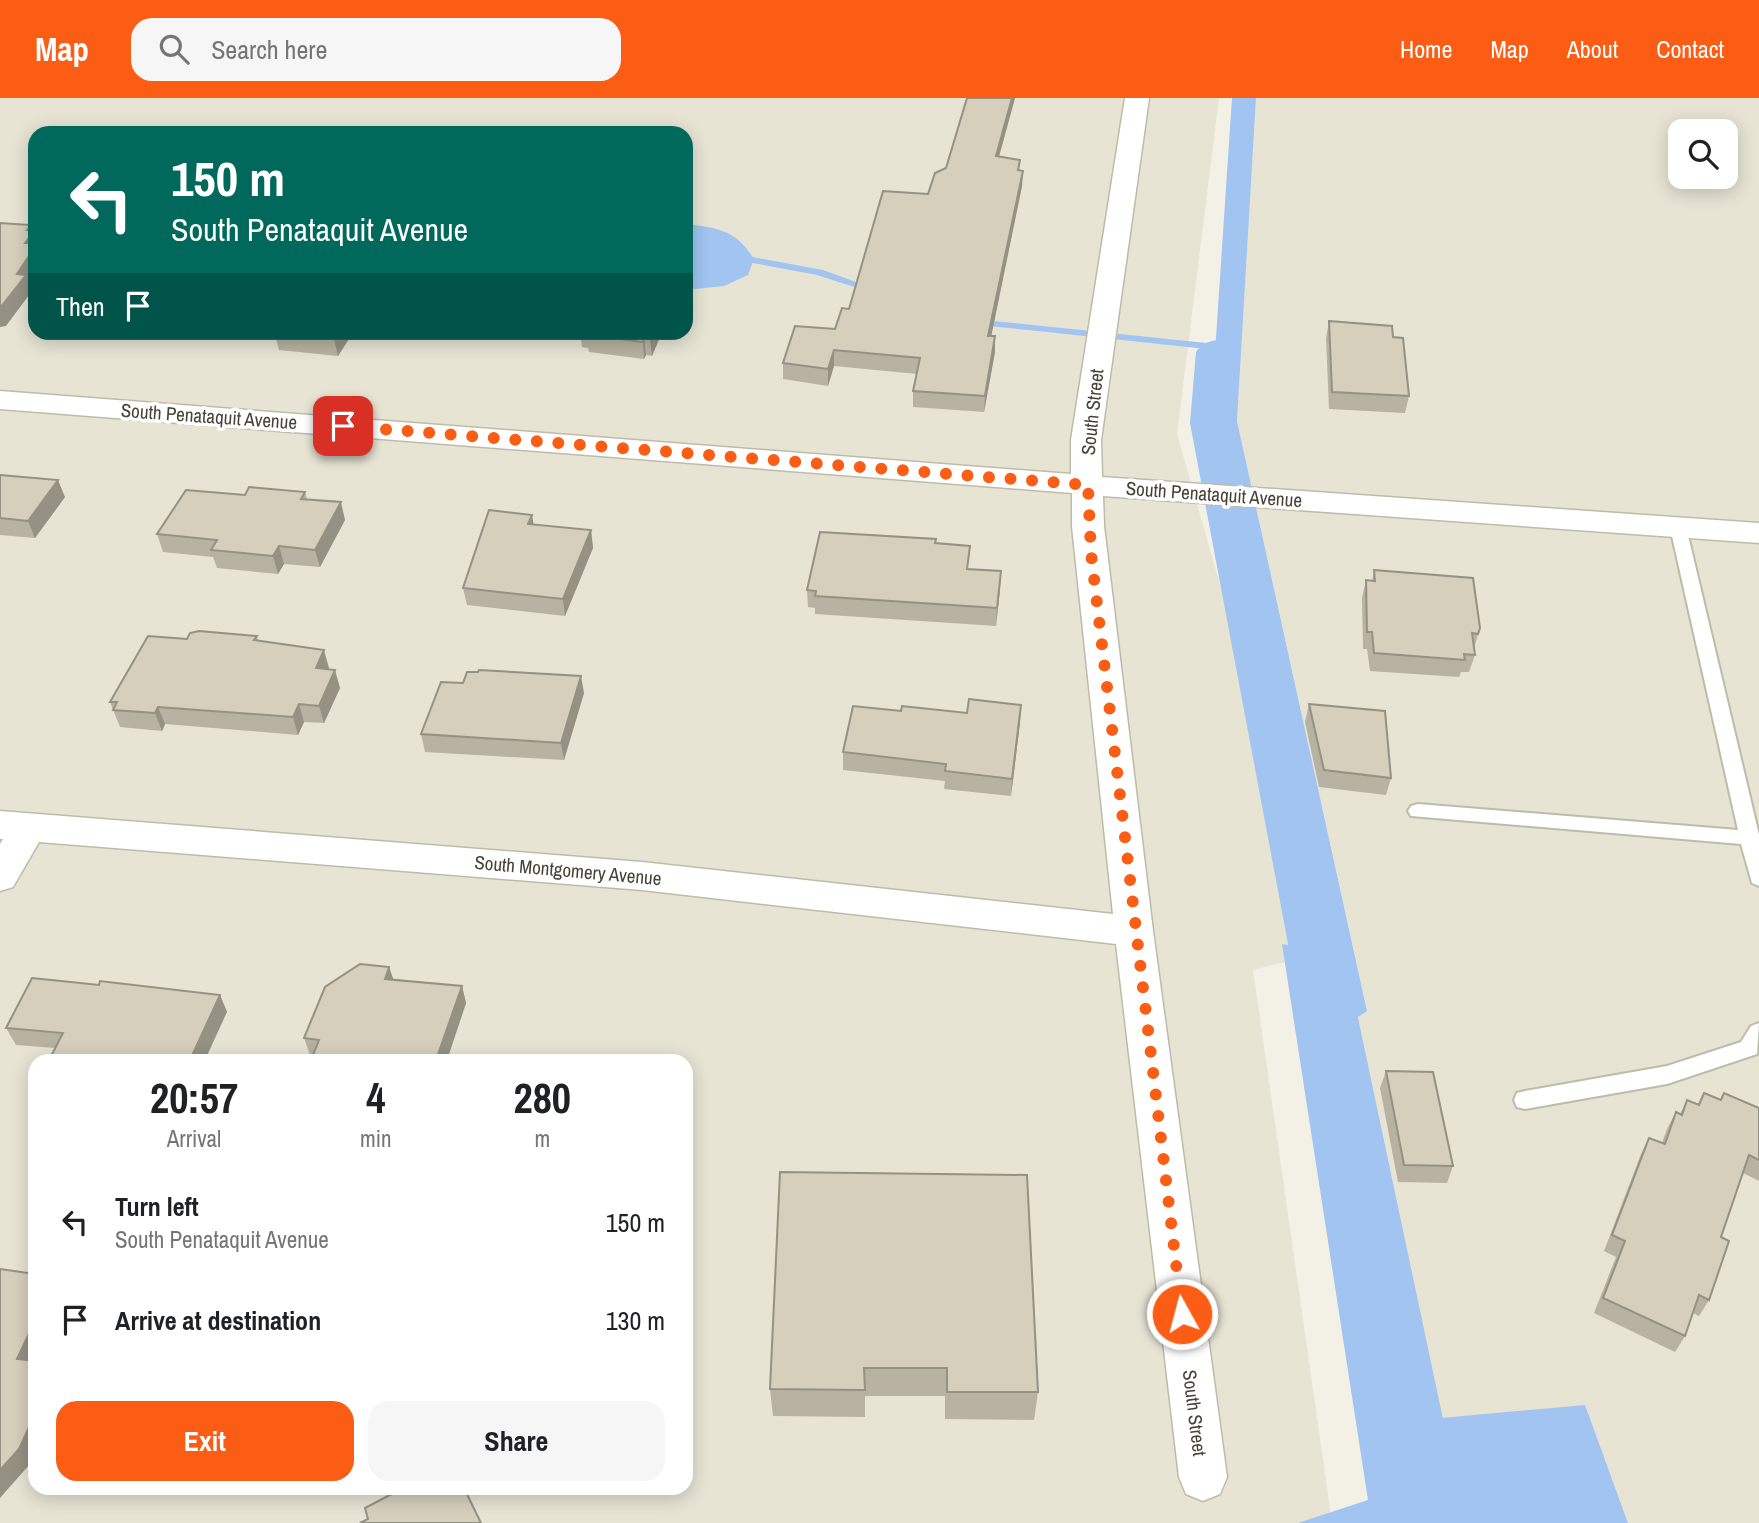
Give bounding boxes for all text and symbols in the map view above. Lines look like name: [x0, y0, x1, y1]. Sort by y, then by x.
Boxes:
search box: [131, 18, 621, 81]
text: Map: [35, 27, 89, 71]
icon: search: [155, 30, 193, 68]
text: Search here: [211, 32, 327, 67]
text: Home: [1400, 33, 1452, 65]
text: Map: [1490, 33, 1529, 65]
text: About: [1567, 33, 1618, 65]
text: Contact: [1656, 33, 1724, 65]
map controls: [1668, 119, 1738, 189]
button: search: [1668, 119, 1738, 189]
text: 150 m: [171, 145, 285, 211]
icon: left: [56, 154, 147, 245]
text: South Penataquit Avenue: [171, 208, 468, 251]
icon: arrive: [119, 287, 157, 325]
text: Then: [56, 289, 105, 324]
street label: South Street: [1075, 367, 1110, 456]
pin: [313, 396, 373, 456]
street label: South Penataquit Avenue: [120, 397, 298, 435]
icon: arrive: [324, 407, 362, 445]
street label: South Penataquit Avenue: [1125, 475, 1303, 513]
street label: South Montgomery Avenue: [473, 849, 663, 891]
text: 20:57: [150, 1070, 238, 1126]
text: 4: [366, 1070, 385, 1126]
text: 280: [514, 1070, 571, 1126]
text: Arrival: [167, 1123, 221, 1154]
text: min: [360, 1123, 392, 1154]
text: m: [534, 1123, 550, 1154]
text: Turn left: [115, 1189, 199, 1224]
icon: left: [56, 1203, 94, 1241]
text: 150 m: [606, 1205, 665, 1240]
text: South Penataquit Avenue: [115, 1224, 329, 1255]
position arrow: [1145, 1277, 1219, 1351]
icon: arrive: [56, 1301, 94, 1339]
text: Arrive at destination: [115, 1303, 321, 1338]
text: 130 m: [606, 1303, 665, 1338]
street label: South Street: [1177, 1368, 1213, 1458]
button: Exit: [56, 1401, 354, 1481]
button: Share: [368, 1401, 665, 1481]

